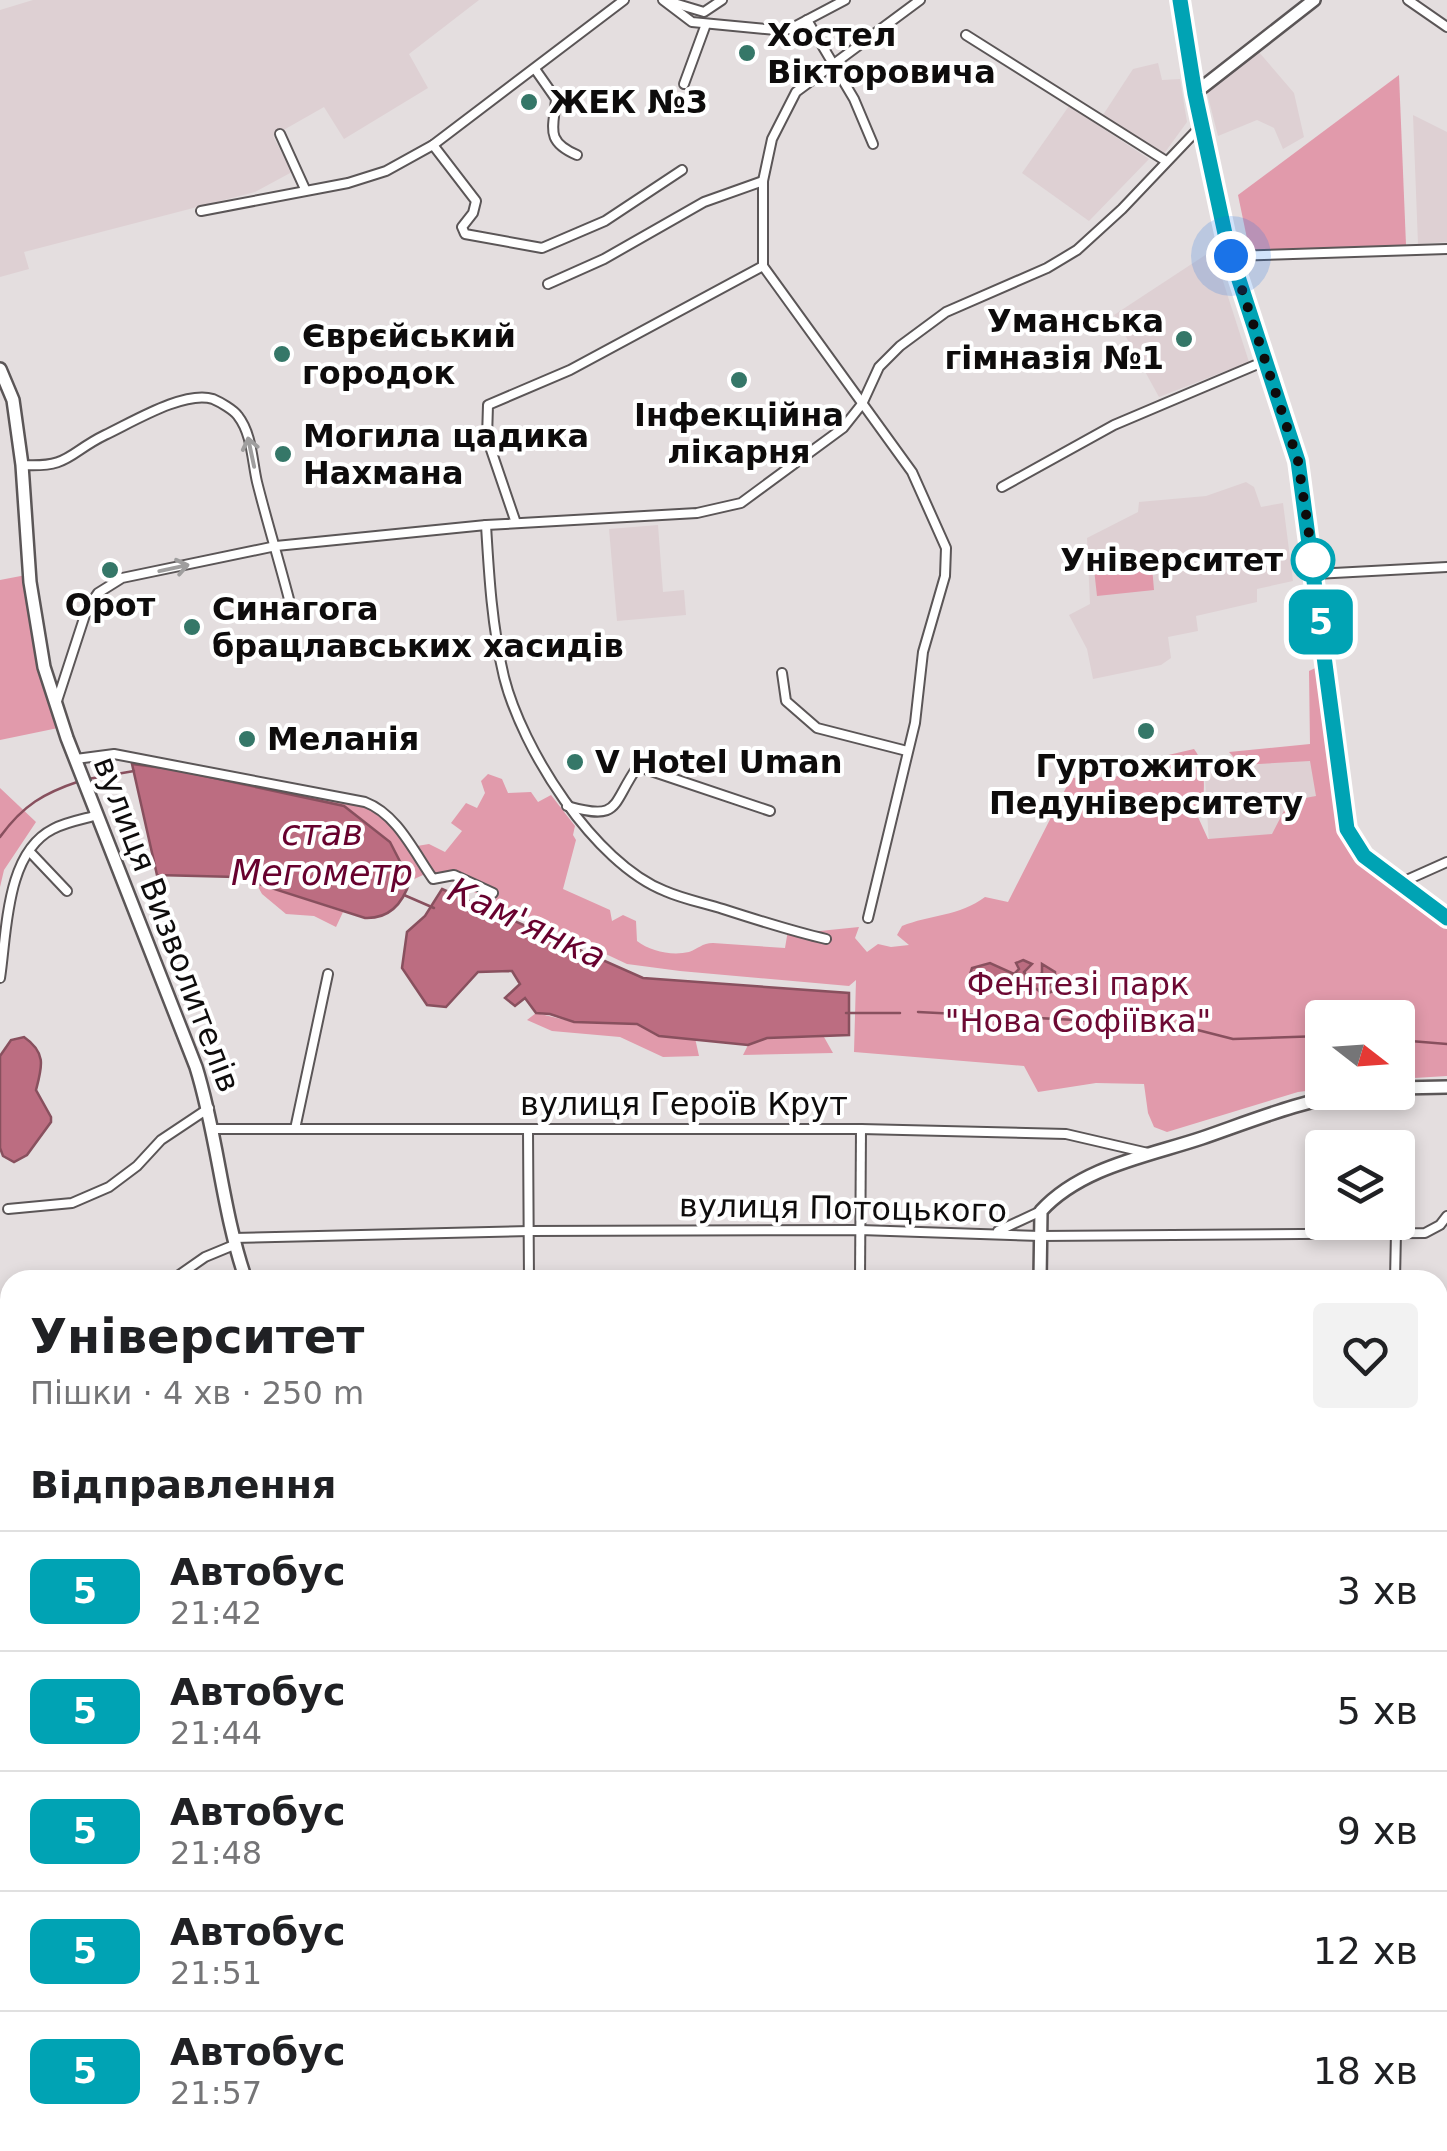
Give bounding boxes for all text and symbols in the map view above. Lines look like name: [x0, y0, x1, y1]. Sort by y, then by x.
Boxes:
place label: Хостел Вікторовича: [767, 16, 996, 91]
marker: Хостел Вікторовича: [736, 42, 758, 64]
place label: ЖЕК №3: [549, 83, 708, 121]
marker: ЖЕК №3: [518, 91, 540, 113]
your location: [1206, 231, 1256, 281]
place label: Уманська гімназія №1: [944, 302, 1164, 377]
place label: Єврєйський городок: [302, 317, 516, 392]
marker: Уманська гімназія №1: [1173, 328, 1195, 350]
marker: Єврєйський городок: [271, 343, 293, 365]
marker: Інфекційна лікарня: [728, 369, 750, 391]
place label: Інфекційна лікарня: [634, 396, 844, 471]
place label: Могила цадика Нахмана: [303, 417, 589, 492]
one-way arrow: [241, 437, 259, 469]
marker: Могила цадика Нахмана: [272, 443, 294, 465]
marker: Університет: [1292, 539, 1334, 581]
place label: Університет: [1060, 541, 1283, 579]
one-way arrow: [157, 557, 189, 576]
marker: Орот: [99, 559, 121, 581]
place label: Орот: [65, 586, 156, 624]
place label: Синагога брацлавських хасидів: [212, 590, 624, 665]
line badge: 5: [1288, 590, 1354, 654]
text: 5: [1309, 602, 1333, 642]
marker: Синагога брацлавських хасидів: [181, 616, 203, 638]
place label: Меланія: [267, 720, 419, 758]
marker: Гуртожиток Педуніверситету: [1135, 720, 1157, 742]
marker: Меланія: [236, 728, 258, 750]
place label: V Hotel Uman: [595, 743, 842, 781]
place label: Гуртожиток Педуніверситету: [989, 747, 1303, 822]
street label: вулиця Визволителів: [85, 751, 249, 1097]
marker: V Hotel Uman: [564, 751, 586, 773]
water label: став Мегометр: [231, 813, 413, 893]
water label: Кам'янка: [442, 869, 612, 977]
park label: Фентезі парк "Нова Софіївка": [945, 965, 1211, 1040]
north arrow: [1305, 1000, 1415, 1110]
map controls: [1305, 1000, 1415, 1240]
street label: вулиця Героїв Крут: [520, 1085, 848, 1123]
button: layers: [1305, 1130, 1415, 1240]
street label: вулиця Потоцького: [679, 1186, 1007, 1230]
button: heart: [1313, 1303, 1418, 1408]
text: Університет: [30, 1308, 364, 1364]
text: Пішки · 4 хв · 250 m: [30, 1374, 364, 1412]
text: Відправлення: [30, 1463, 336, 1507]
text: Автобус: [170, 1550, 345, 1594]
text: 3 хв: [1337, 1569, 1418, 1613]
text: 5: [73, 1571, 97, 1611]
text: 21:42: [170, 1594, 262, 1632]
text: Автобус: [170, 1670, 345, 1714]
text: 5 хв: [1337, 1689, 1418, 1733]
text: 5: [73, 1691, 97, 1731]
text: 21:44: [170, 1714, 262, 1752]
text: Автобус: [170, 1790, 345, 1834]
text: 9 хв: [1337, 1809, 1418, 1853]
text: 5: [73, 1811, 97, 1851]
text: 21:48: [170, 1834, 262, 1872]
text: Автобус: [170, 1910, 345, 1954]
text: 12 хв: [1313, 1929, 1418, 1973]
text: 5: [73, 1931, 97, 1971]
text: 21:51: [170, 1954, 262, 1992]
text: Автобус: [170, 2030, 345, 2074]
text: 18 хв: [1313, 2049, 1418, 2093]
text: 5: [73, 2051, 97, 2091]
text: 21:57: [170, 2074, 262, 2112]

